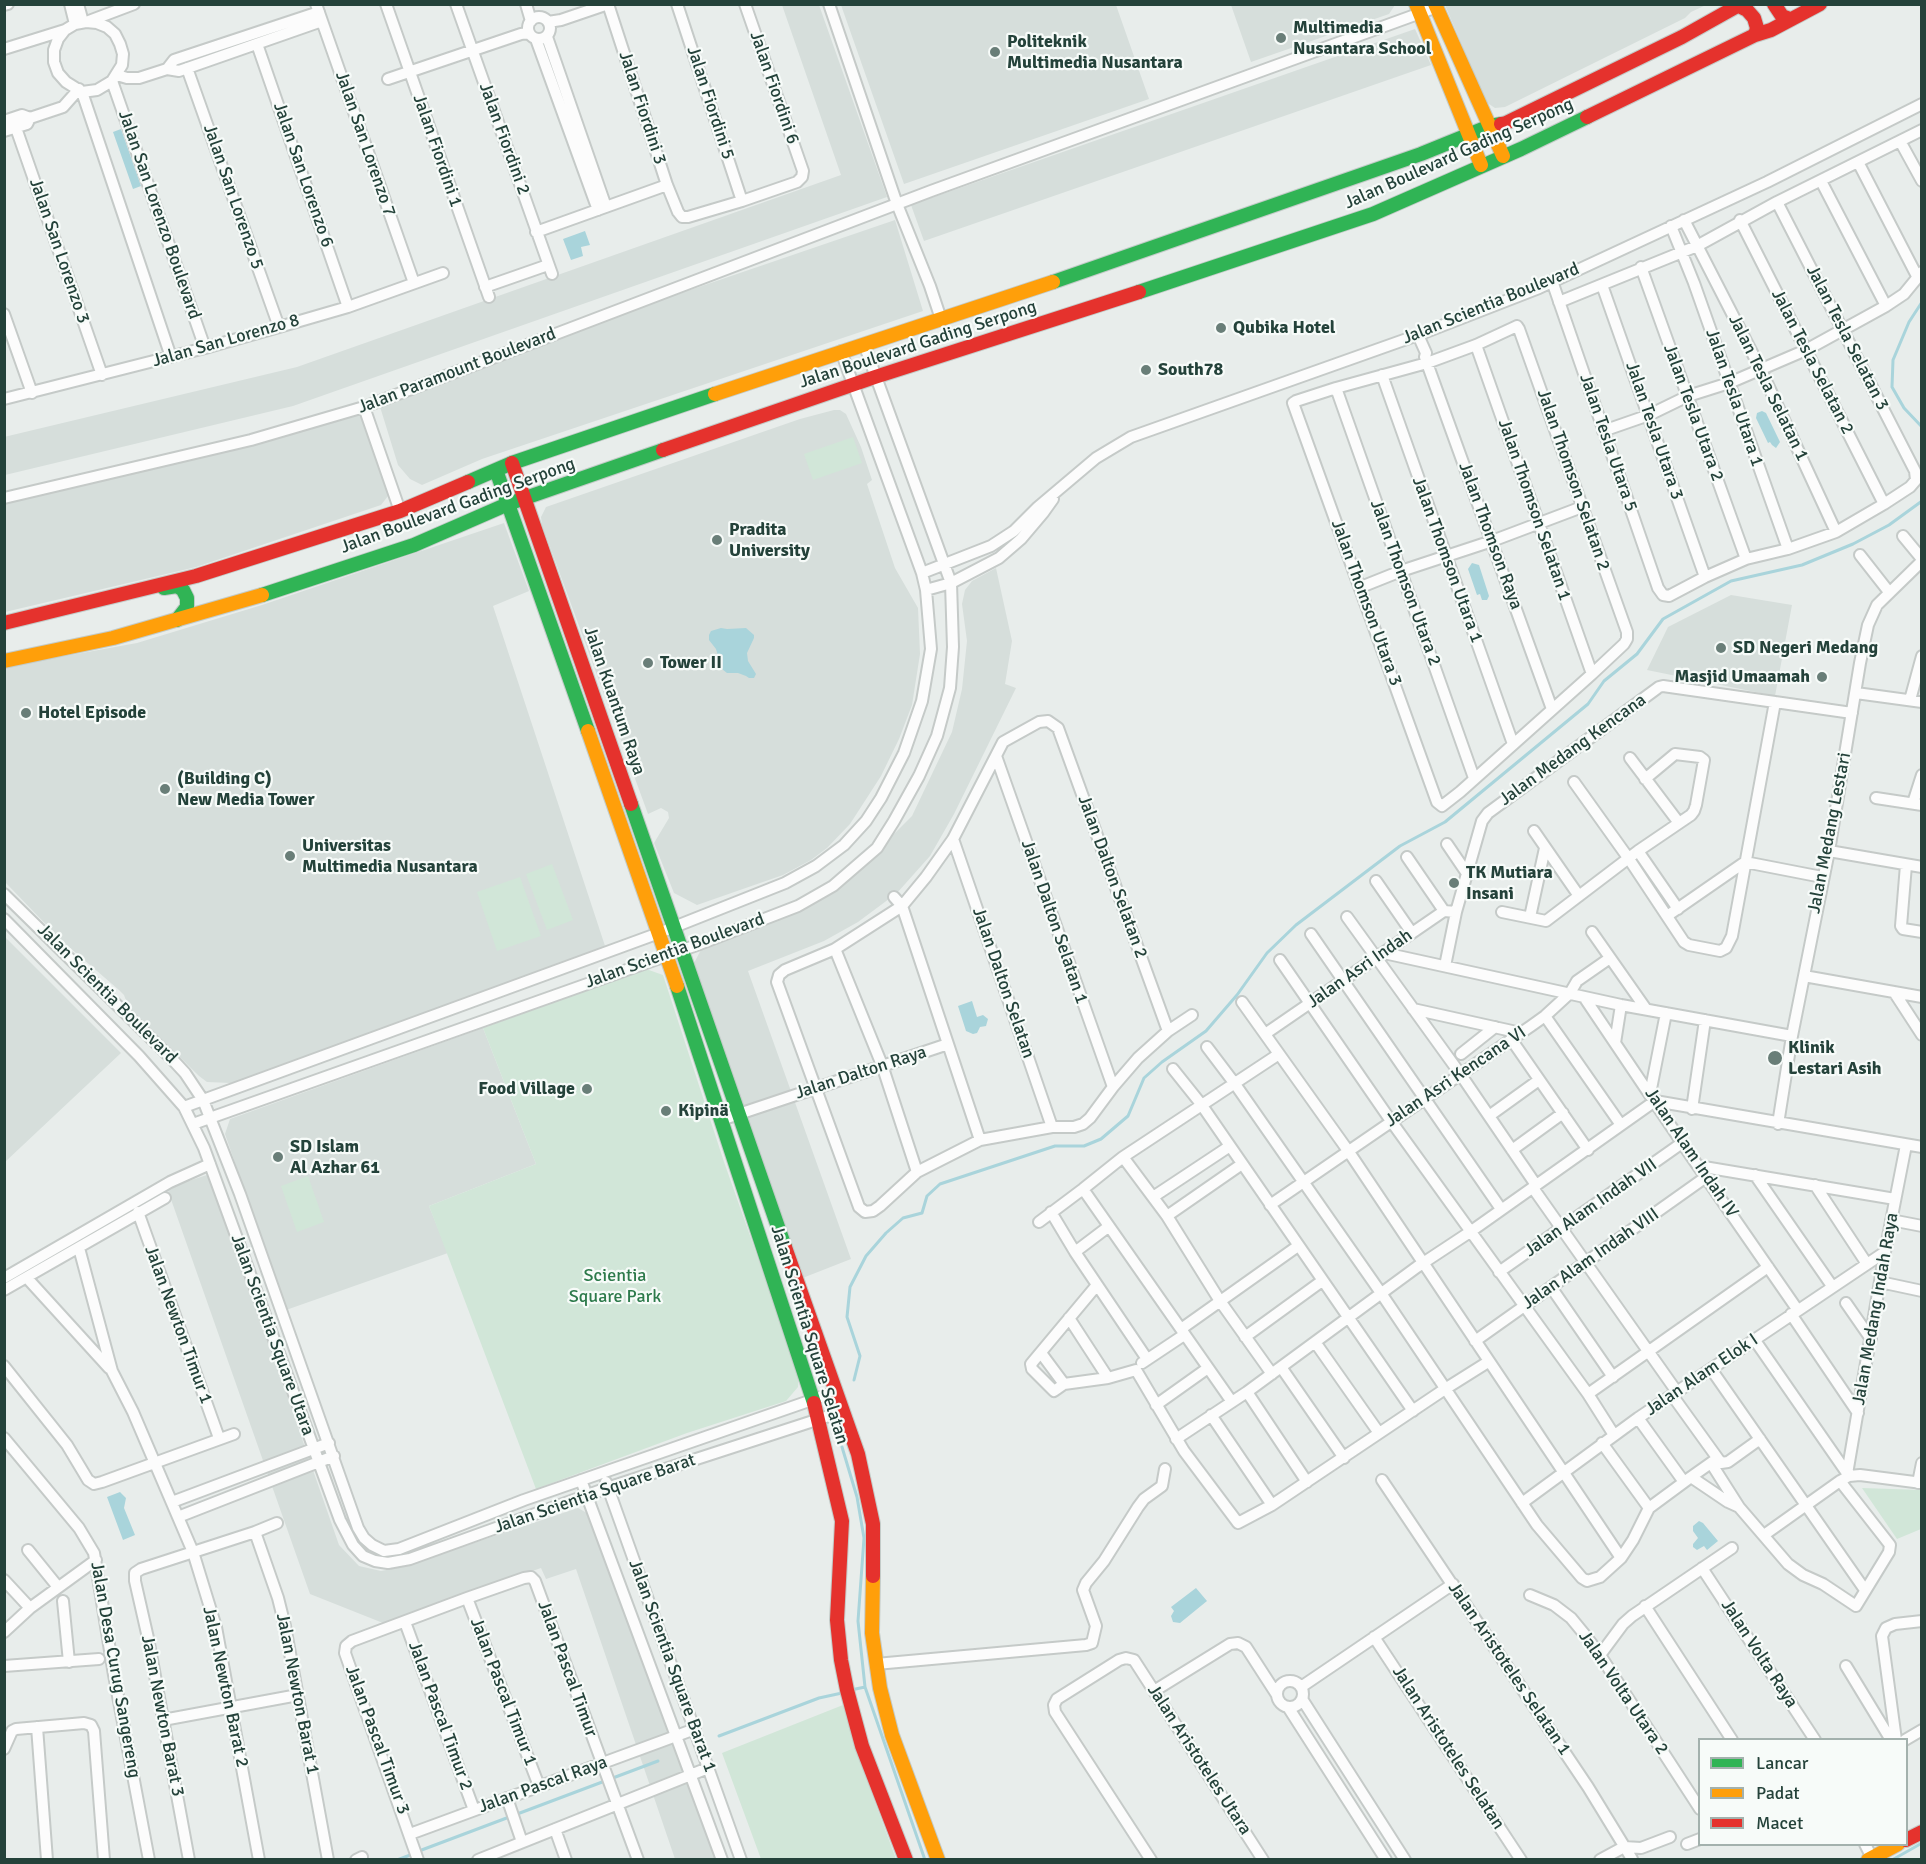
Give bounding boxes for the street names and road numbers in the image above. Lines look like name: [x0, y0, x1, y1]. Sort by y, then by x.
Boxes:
street label: Jalan Fiordini 6: [745, 29, 803, 147]
street label: Jalan Fiordini 5: [682, 44, 738, 162]
street label: Jalan Fiordini 3: [614, 49, 670, 167]
street label: Jalan San Lorenzo 7: [330, 69, 400, 219]
street label: Jalan Fiordini 2: [474, 80, 534, 198]
street label: Jalan Fiordini 1: [408, 92, 466, 210]
street label: Jalan Boulevard Gading Serpong: [1341, 94, 1577, 214]
street label: Jalan San Lorenzo 6: [268, 100, 338, 250]
street label: Jalan San Lorenzo Boulevard: [113, 108, 205, 322]
street label: Jalan San Lorenzo 5: [198, 122, 268, 272]
street label: Jalan San Lorenzo 3: [24, 176, 94, 326]
street label: Jalan Scientia Boulevard: [1399, 259, 1583, 349]
street label: Jalan Tesla Selatan 3: [1801, 262, 1893, 414]
street label: Jalan Tesla Selatan 2: [1766, 286, 1858, 438]
street label: Jalan Boulevard Gading Serpong: [797, 296, 1039, 394]
street label: Jalan San Lorenzo 8: [150, 310, 302, 372]
street label: Jalan Tesla Selatan 1: [1723, 311, 1813, 465]
street label: Jalan Paramount Boulevard: [355, 323, 559, 419]
street label: Jalan Tesla Utara 1: [1700, 326, 1768, 470]
street label: Jalan Tesla Utara 2: [1658, 341, 1728, 485]
street label: Jalan Tesla Utara 3: [1620, 359, 1688, 503]
street label: Jalan Tesla Utara 5: [1574, 371, 1642, 515]
street label: Jalan Thomson Selatan 2: [1532, 386, 1614, 574]
street label: Jalan Thomson Selatan 1: [1493, 416, 1575, 604]
street label: Jalan Boulevard Gading Serpong: [338, 453, 578, 559]
street label: Jalan Thomson Raya: [1453, 459, 1527, 613]
street label: Jalan Thomson Utara 1: [1407, 474, 1487, 646]
street label: Jalan Thomson Utara 2: [1365, 497, 1445, 669]
street label: Jalan Thomson Utara 3: [1326, 517, 1406, 689]
street label: Jalan Kuantum Raya: [578, 624, 650, 778]
street label: Jalan Medang Kencana: [1495, 689, 1651, 811]
street label: Jalan Medang Lestari: [1804, 751, 1856, 915]
street label: Jalan Dalton Selatan 2: [1072, 792, 1152, 962]
street label: Jalan Dalton Selatan 1: [1016, 837, 1092, 1007]
street label: Jalan Dalton Selatan: [967, 905, 1039, 1061]
street label: Jalan Scientia Boulevard: [583, 909, 767, 993]
street label: Jalan Scientia Boulevard: [33, 920, 181, 1068]
street label: Jalan Asri Indah: [1303, 925, 1417, 1013]
street label: Jalan Asri Kencana VI: [1382, 1022, 1530, 1132]
street label: Jalan Dalton Raya: [793, 1042, 929, 1104]
street label: Jalan Alam Indah IV: [1640, 1084, 1742, 1222]
street label: Jalan Alam Indah VII: [1521, 1154, 1661, 1262]
street label: Jalan Alam Indah VIII: [1518, 1204, 1664, 1314]
street label: Jalan Medang Indah Raya: [1848, 1211, 1904, 1407]
street label: Jalan Scientia Square Selatan: [765, 1223, 853, 1447]
street label: Jalan Scientia Square Utara: [226, 1231, 318, 1439]
street label: Jalan Newton Timur 1: [139, 1243, 217, 1407]
street label: Jalan Alam Elok I: [1641, 1329, 1763, 1421]
street label: Jalan Scientia Square Barat: [492, 1449, 698, 1539]
street label: Jalan Scientia Square Barat 1: [623, 1557, 721, 1775]
street label: Jalan Desa Curug Sangereng: [85, 1560, 145, 1780]
street label: Jalan Aristoteles Selatan 1: [1443, 1578, 1575, 1760]
street label: Jalan Volta Raya: [1716, 1596, 1802, 1712]
street label: Jalan Pascal Timur: [532, 1598, 602, 1740]
street label: Jalan Newton Barat 2: [197, 1605, 253, 1769]
street label: Jalan Newton Barat 1: [271, 1611, 323, 1777]
street label: Jalan Pascal Timur 1: [465, 1615, 541, 1769]
street label: Jalan Volta Utara 2: [1574, 1627, 1672, 1759]
street label: Jalan Newton Barat 3: [136, 1633, 188, 1799]
street label: Jalan Pascal Timur 2: [403, 1639, 477, 1793]
street label: Jalan Aristoteles Selatan: [1387, 1662, 1509, 1834]
street label: Jalan Pascal Timur 3: [340, 1663, 414, 1817]
street label: Jalan Aristoteles Utara: [1142, 1681, 1256, 1839]
street label: Jalan Pascal Raya: [476, 1752, 610, 1818]

